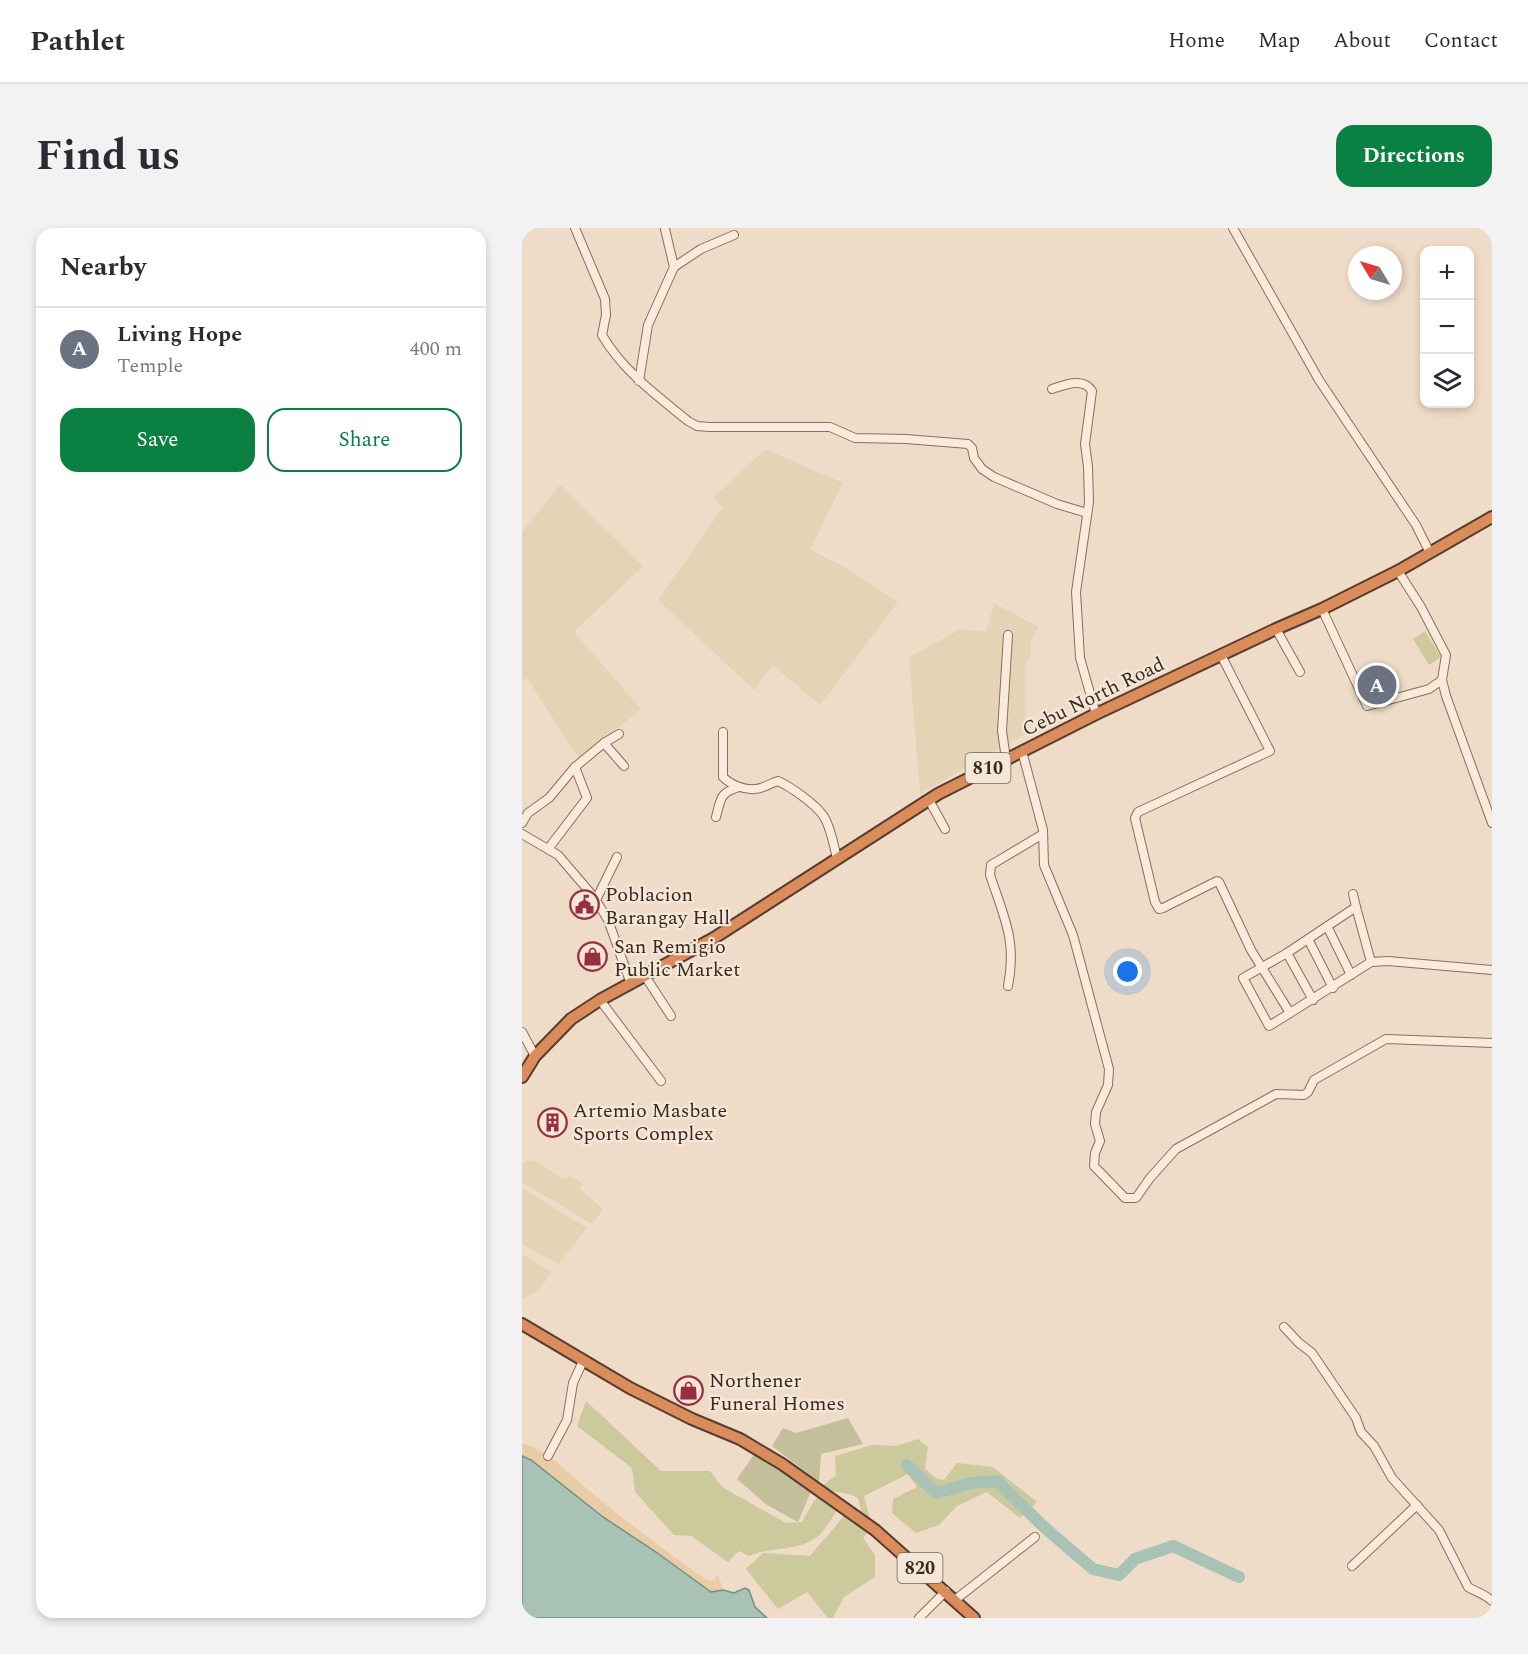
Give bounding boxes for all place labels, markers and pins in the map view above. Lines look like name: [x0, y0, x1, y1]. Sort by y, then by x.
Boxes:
pin: A: [1358, 662, 1396, 708]
place label: Poblacion Barangay Hall: [605, 880, 730, 933]
public building icon: Poblacion Barangay Hall: [568, 889, 600, 921]
place label: San Remigio Public Market: [614, 932, 740, 985]
shop icon: San Remigio Public Market: [577, 941, 609, 973]
place label: Artemio Masbate Sports Complex: [573, 1096, 727, 1149]
building icon: Artemio Masbate Sports Complex: [536, 1106, 568, 1138]
place label: Northener Funeral Homes: [709, 1366, 845, 1419]
shop icon: Northener Funeral Homes: [672, 1375, 704, 1407]

